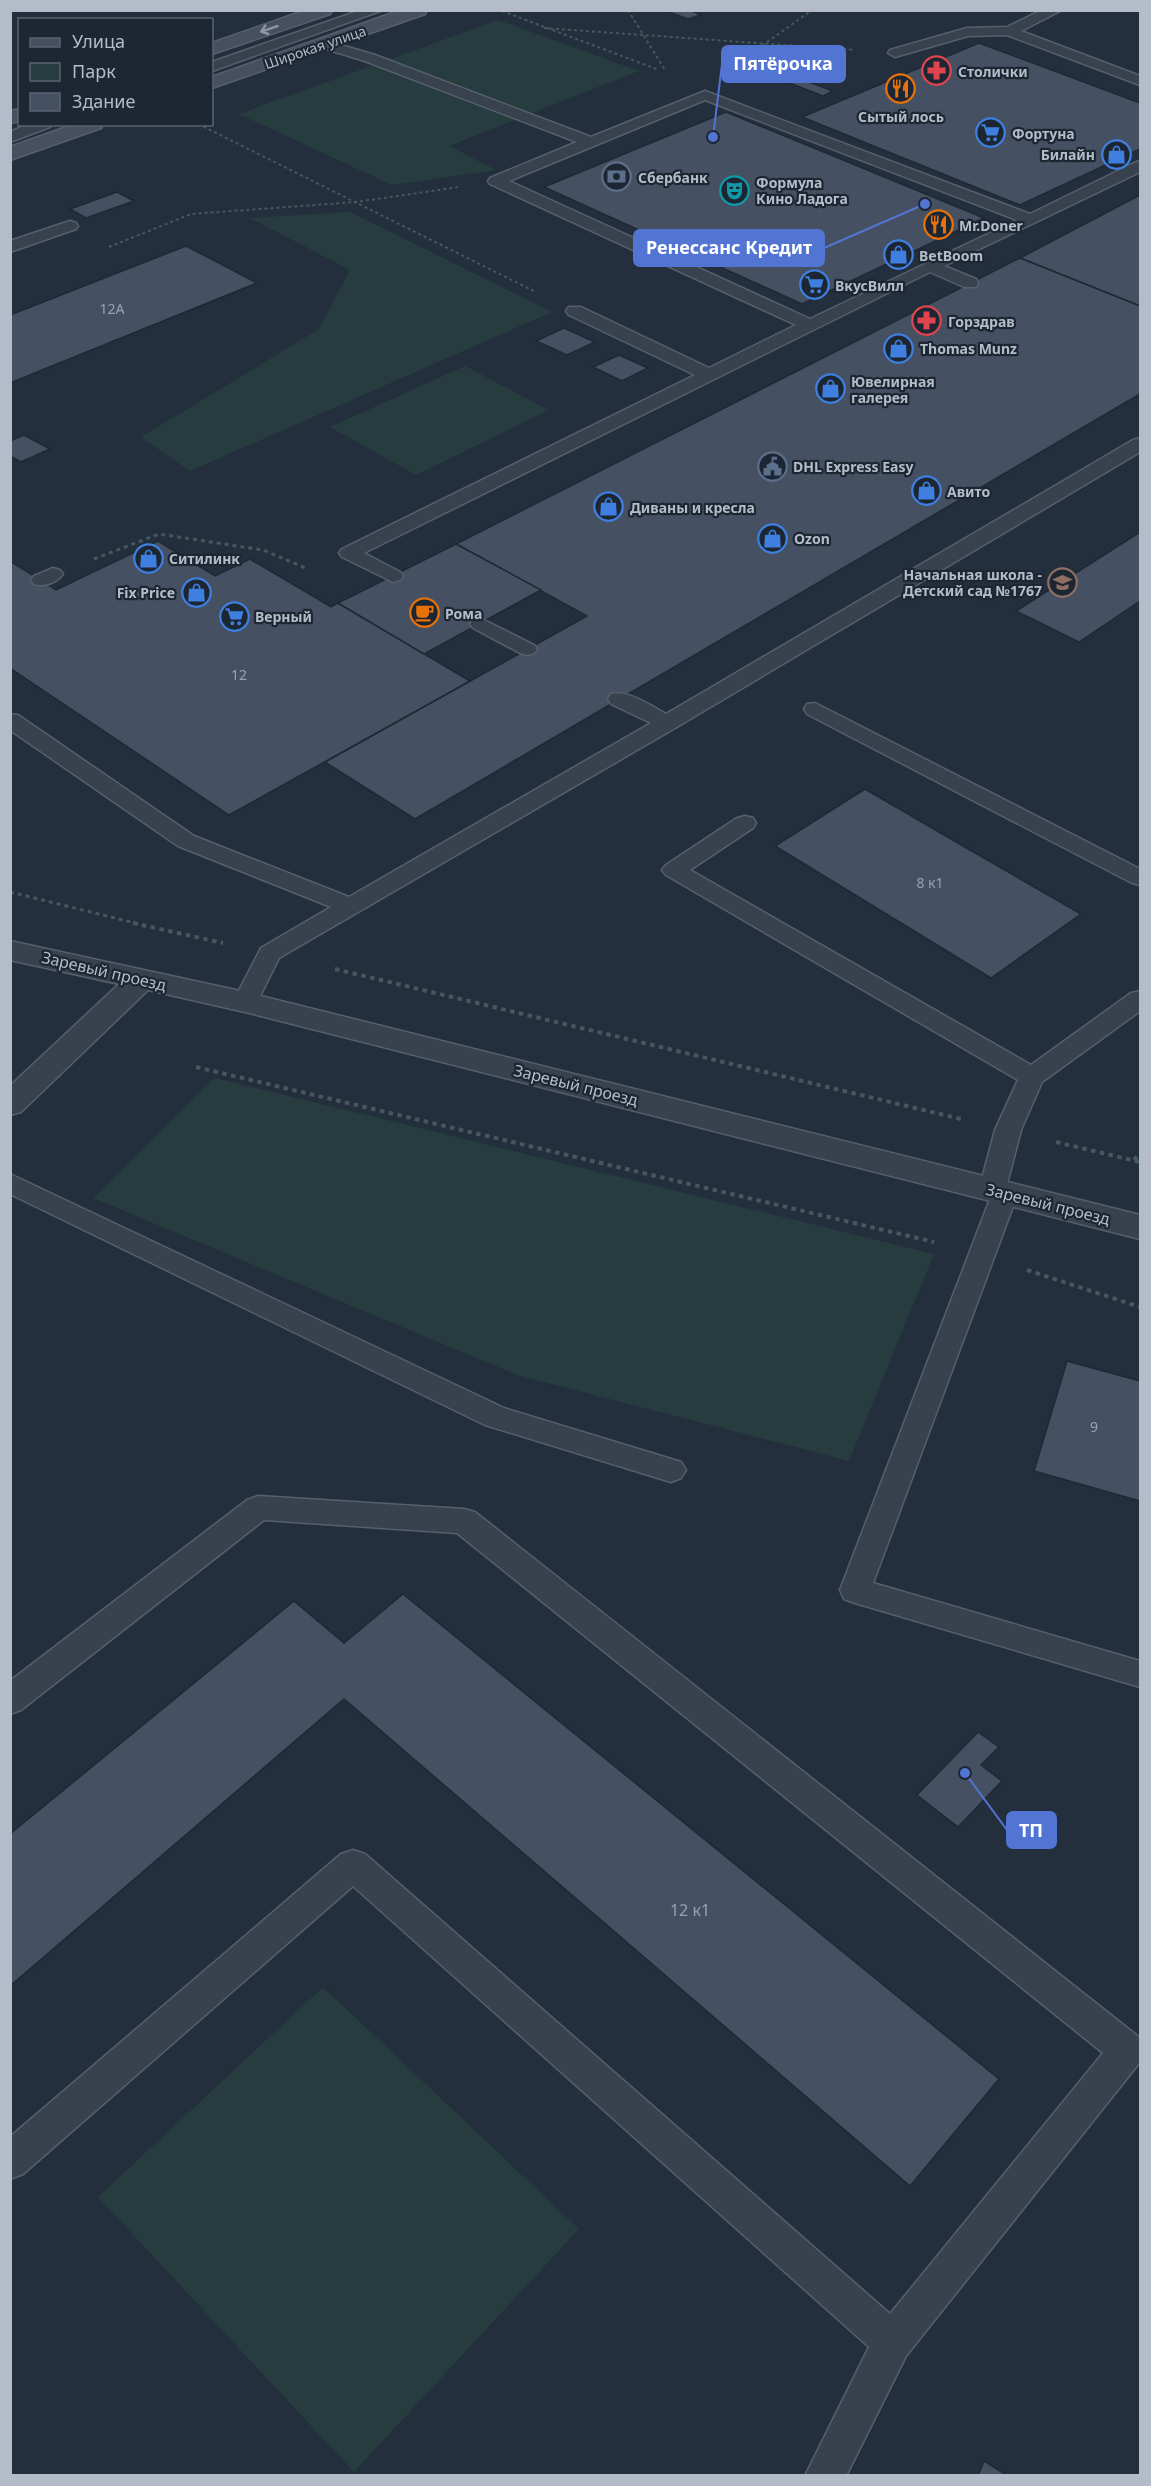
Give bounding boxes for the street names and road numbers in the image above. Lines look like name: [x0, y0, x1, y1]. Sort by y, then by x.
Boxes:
street label: Широкая улица: [262, 21, 368, 73]
street label: Заревый проезд: [40, 946, 169, 996]
street label: Заревый проезд: [512, 1059, 641, 1111]
street label: Заревый проезд: [984, 1178, 1113, 1230]

